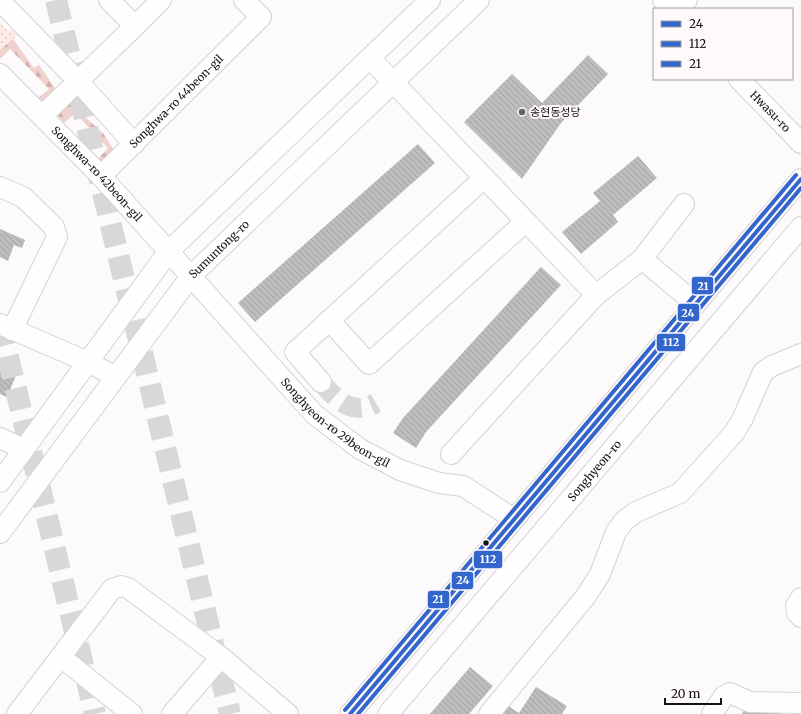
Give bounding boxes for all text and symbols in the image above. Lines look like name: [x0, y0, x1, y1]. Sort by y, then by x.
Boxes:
legend: [653, 8, 793, 80]
text: 24: [689, 16, 704, 31]
text: 112: [689, 36, 706, 51]
street label: Songhwa-ro 44beon-gil: [126, 51, 226, 151]
text: 21: [689, 56, 702, 71]
street label: Hwasu-ro: [747, 88, 794, 135]
place label: 송현동성당: [530, 105, 581, 119]
marker: 송현동성당: [517, 107, 527, 117]
street label: Songhwa-ro 42beon-gil: [49, 123, 146, 225]
street label: Sumuntong-ro: [186, 217, 252, 281]
line badge: 21: [691, 276, 714, 295]
text: 21: [697, 279, 709, 293]
line badge: 24: [677, 303, 700, 322]
text: 24: [681, 306, 695, 320]
line badge: 112: [656, 333, 686, 352]
text: 112: [663, 335, 680, 349]
street label: Songhyeon-ro 29beon-gil: [278, 375, 393, 471]
street label: Songhyeon-ro: [565, 437, 625, 504]
unlabelled marker: [481, 538, 491, 548]
line badge: 112: [473, 550, 503, 569]
text: 112: [480, 552, 497, 566]
line badge: 24: [451, 571, 474, 590]
text: 24: [456, 573, 470, 587]
line badge: 21: [427, 590, 450, 609]
text: 21: [432, 592, 444, 606]
scale bar: [665, 680, 721, 706]
text: 20 m: [671, 686, 700, 701]

